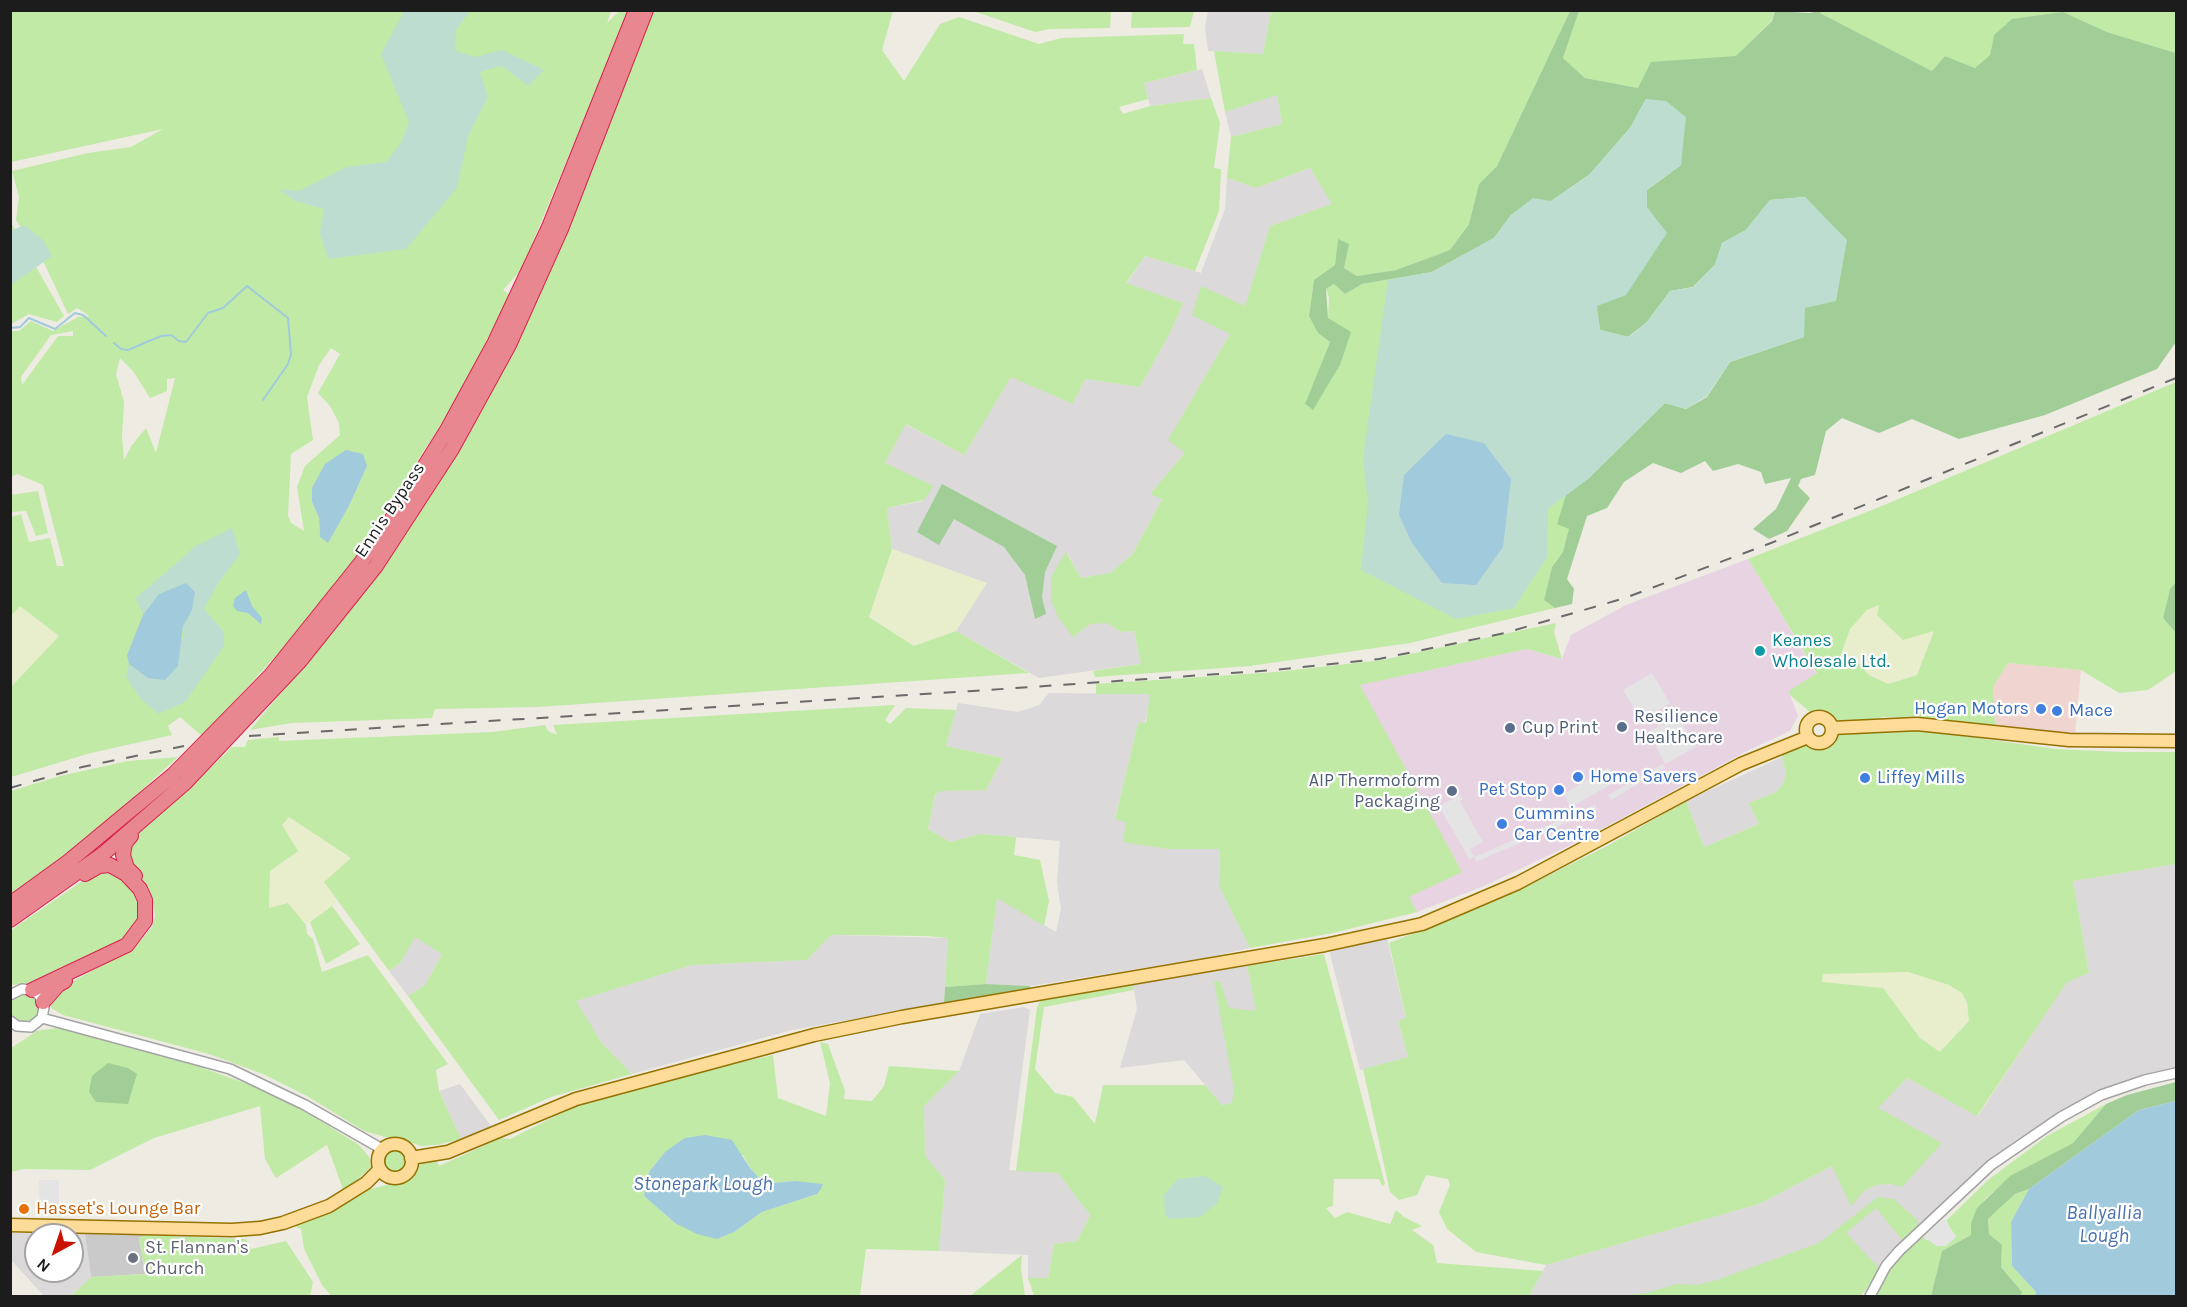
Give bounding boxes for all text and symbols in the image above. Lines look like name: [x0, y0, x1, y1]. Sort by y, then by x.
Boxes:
street label: Ennis Bypass: [350, 458, 430, 562]
place label: Keanes Wholesale Ltd.: [1772, 630, 1890, 672]
marker: Keanes Wholesale Ltd.: [1753, 644, 1767, 658]
place label: Hogan Motors: [1914, 698, 2029, 720]
place label: Mace: [2069, 700, 2113, 722]
marker: Hogan Motors: [2034, 702, 2048, 716]
marker: Mace: [2050, 704, 2064, 718]
place label: Resilience Healthcare: [1634, 706, 1723, 748]
place label: Cup Print: [1522, 717, 1598, 739]
marker: Resilience Healthcare: [1615, 720, 1629, 734]
marker: Cup Print: [1503, 721, 1517, 735]
place label: Home Savers: [1590, 766, 1697, 788]
place label: Liffey Mills: [1877, 767, 1965, 789]
place label: AIP Thermoform Packaging: [1309, 770, 1440, 812]
marker: Home Savers: [1571, 770, 1585, 784]
marker: Liffey Mills: [1858, 771, 1872, 785]
place label: Pet Stop: [1479, 779, 1547, 801]
marker: Pet Stop: [1552, 783, 1566, 797]
marker: AIP Thermoform Packaging: [1445, 784, 1459, 798]
place label: Cummins Car Centre: [1514, 803, 1599, 846]
marker: Cummins Car Centre: [1495, 817, 1509, 831]
water label: Stonepark Lough: [633, 1172, 773, 1196]
place label: Hasset's Lounge Bar: [36, 1198, 200, 1220]
water label: Ballyallia Lough: [2066, 1201, 2142, 1248]
marker: Hasset's Lounge Bar: [17, 1202, 31, 1216]
north arrow: [24, 1223, 84, 1283]
place label: St. Flannan's Church: [145, 1237, 249, 1280]
marker: St. Flannan's Church: [126, 1251, 140, 1265]
text: N: [33, 1255, 54, 1277]

